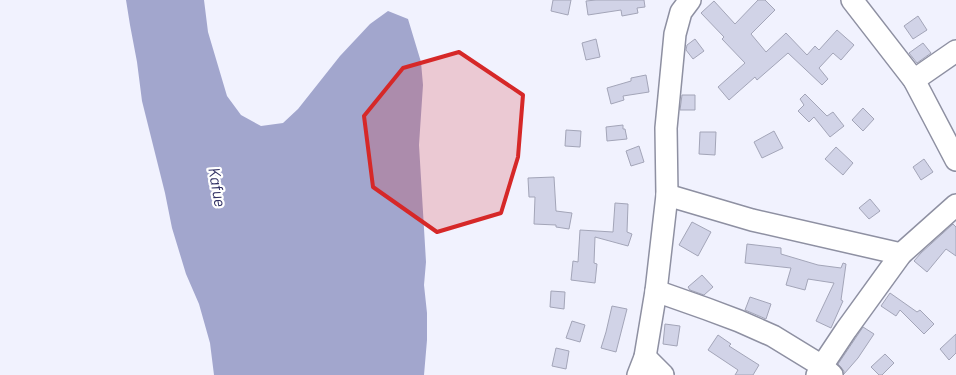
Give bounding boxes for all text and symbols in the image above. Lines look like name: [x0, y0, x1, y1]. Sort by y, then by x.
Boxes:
water label: Kafue: [205, 166, 231, 208]

